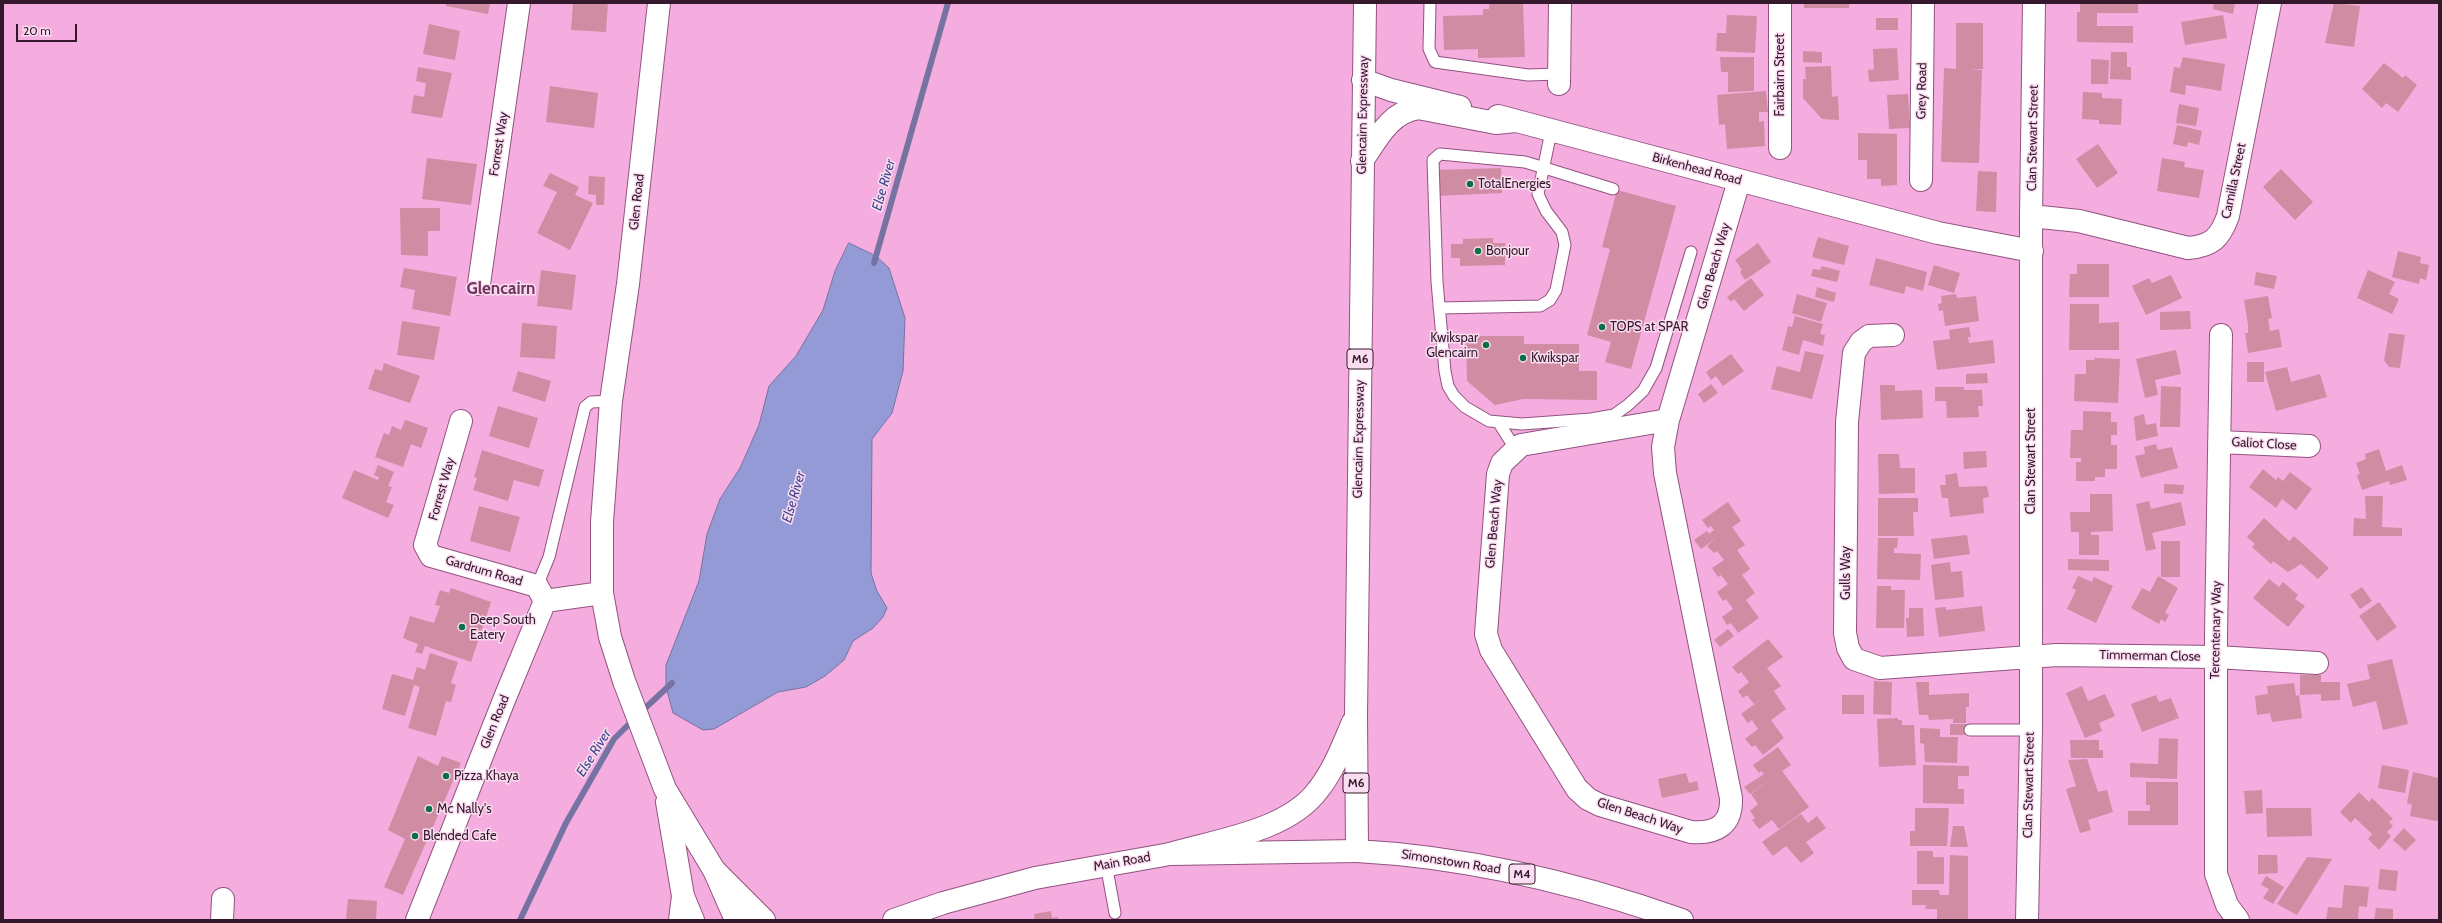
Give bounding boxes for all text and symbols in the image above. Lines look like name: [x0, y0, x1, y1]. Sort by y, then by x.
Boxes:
scale bar: [18, 16, 79, 42]
text: 20 m: [23, 23, 51, 38]
street label: Fairbairn Street: [1772, 33, 1788, 117]
street label: Glencairn Expressway: [1354, 56, 1372, 174]
street label: Grey Road: [1914, 62, 1930, 120]
street label: Clan Stewart Street: [2024, 85, 2042, 191]
street label: Forrest Way: [486, 111, 512, 177]
street label: Camilla Street: [2218, 142, 2250, 220]
street label: Birkenhead Road: [1650, 150, 1744, 188]
water label: Else River: [869, 157, 899, 213]
street label: Glen Road: [626, 173, 648, 231]
place label: TotalEnergies: [1478, 176, 1551, 192]
marker: TotalEnergies: [1465, 179, 1475, 189]
street label: Glen Beach Way: [1694, 221, 1734, 311]
place label: Bonjour: [1486, 243, 1529, 259]
marker: Bonjour: [1473, 246, 1483, 256]
district label: Glencairn: [467, 279, 535, 299]
place label: TOPS at SPAR: [1610, 319, 1688, 335]
marker: TOPS at SPAR: [1597, 322, 1607, 332]
place label: Kwikspar Glencairn: [1426, 330, 1478, 361]
marker: Kwikspar Glencairn: [1481, 340, 1491, 350]
road number: M6: [1347, 349, 1373, 369]
place label: Kwikspar: [1531, 350, 1579, 366]
marker: Kwikspar: [1518, 353, 1528, 363]
street label: Glencairn Expressway: [1350, 380, 1368, 498]
street label: Clan Stewart Street: [2023, 408, 2039, 514]
street label: Galiot Close: [2231, 435, 2297, 453]
street label: Forrest Way: [426, 456, 458, 522]
water label: Else River: [779, 469, 809, 525]
street label: Glen Beach Way: [1482, 479, 1506, 569]
street label: Gulls Way: [1838, 546, 1854, 600]
street label: Gardrum Road: [444, 553, 524, 589]
street label: Tercentenary Way: [2207, 581, 2225, 679]
place label: Deep South Eatery: [470, 612, 536, 643]
marker: Deep South Eatery: [457, 622, 467, 632]
street label: Timmerman Close: [2099, 647, 2201, 665]
street label: Glen Road: [477, 693, 513, 751]
water label: Else River: [573, 726, 615, 780]
street label: Clan Stewart Street: [2020, 732, 2038, 838]
place label: Pizza Khaya: [454, 768, 519, 784]
marker: Pizza Khaya: [441, 771, 451, 781]
road number: M6: [1343, 773, 1369, 793]
street label: Glen Beach Way: [1595, 795, 1685, 837]
place label: Mc Nally's: [437, 801, 492, 817]
marker: Mc Nally's: [424, 804, 434, 814]
place label: Blended Cafe: [423, 828, 497, 844]
marker: Blended Cafe: [410, 831, 420, 841]
street label: Simonstown Road: [1400, 846, 1502, 878]
street label: Main Road: [1092, 849, 1152, 875]
road number: M4: [1509, 864, 1535, 884]

